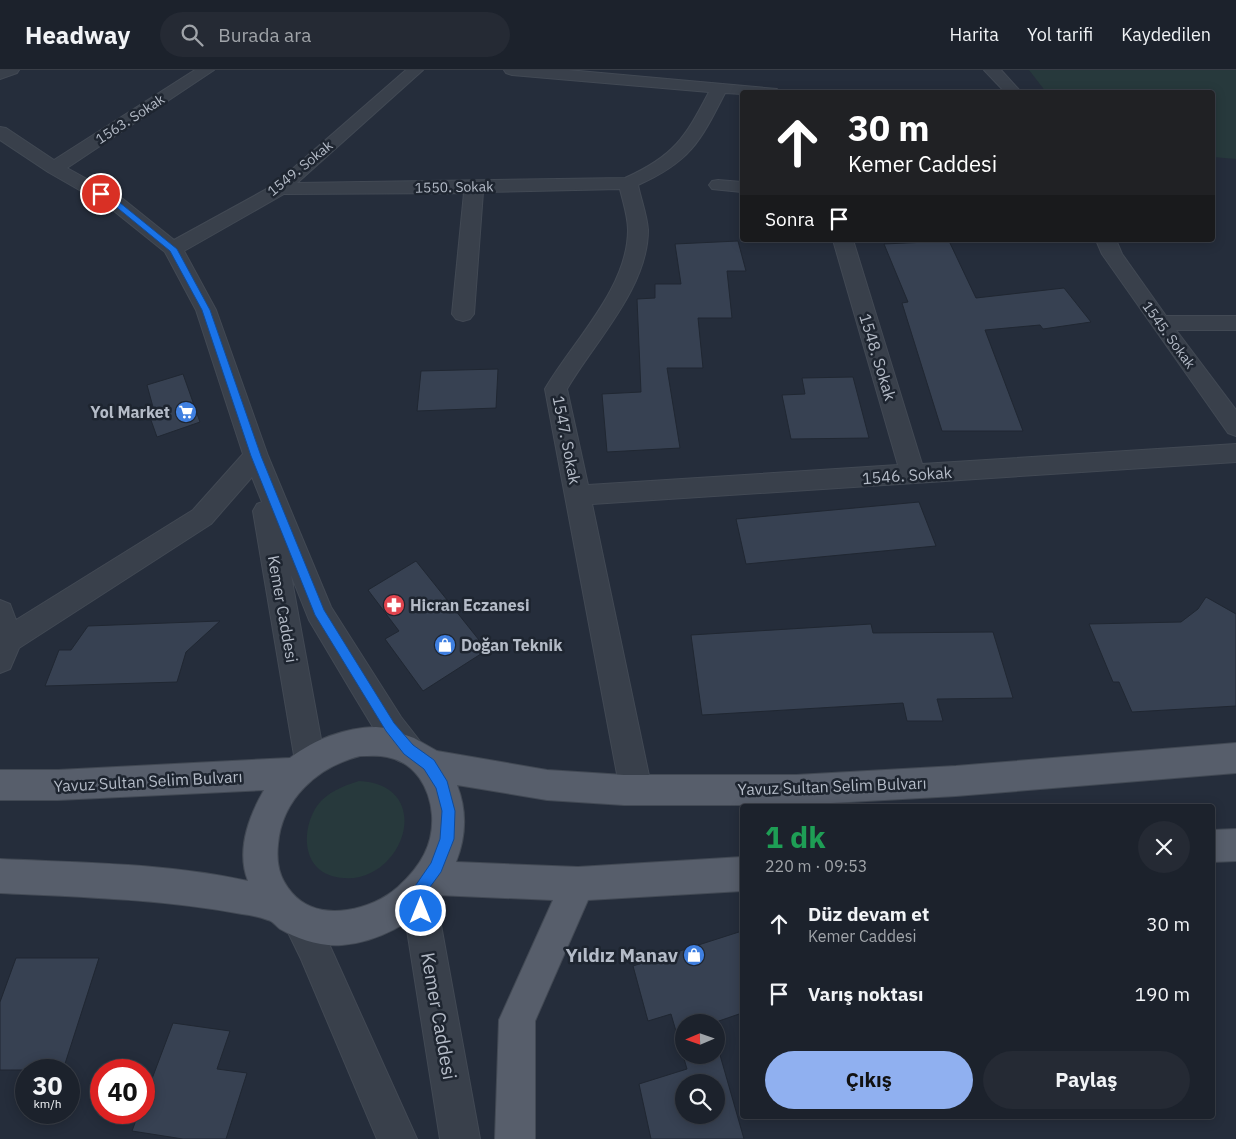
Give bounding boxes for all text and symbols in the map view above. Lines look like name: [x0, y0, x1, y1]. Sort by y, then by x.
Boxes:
search box: [160, 12, 510, 57]
text: Headway: [25, 19, 130, 51]
icon: search: [178, 21, 206, 49]
text: Burada ara: [218, 23, 311, 47]
text: Harita: [950, 23, 999, 46]
text: Yol tarifi: [1027, 23, 1093, 46]
text: Kaydedilen: [1121, 23, 1211, 46]
street label: 1563. Sokak: [92, 90, 168, 148]
text: 30 m: [848, 105, 930, 151]
icon: ahead: [765, 110, 830, 175]
street label: 1549. Sokak: [264, 136, 337, 200]
text: Kemer Caddesi: [848, 149, 997, 178]
pin: [80, 173, 122, 215]
street label: 1550. Sokak: [414, 177, 494, 197]
icon: arrive: [87, 180, 115, 208]
icon: arrive: [825, 205, 853, 233]
text: Sonra: [765, 207, 815, 231]
street label: 1545. Sokak: [1139, 298, 1200, 373]
street label: 1548. Sokak: [855, 311, 901, 404]
street label: 1547. Sokak: [549, 394, 586, 487]
supermarket icon: Yol Market: [174, 400, 198, 424]
place label: Yol Market: [90, 402, 170, 422]
street label: 1546. Sokak: [861, 462, 953, 488]
street label: Kemer Caddesi: [264, 554, 302, 664]
pharmacy icon: Hicran Eczanesi: [382, 593, 406, 617]
place label: Hicran Eczanesi: [410, 595, 529, 615]
shop icon: Doğan Teknik: [433, 633, 457, 657]
place label: Doğan Teknik: [461, 635, 563, 655]
street label: Yavuz Sultan Selim Bulvarı: [53, 766, 243, 796]
street label: Yavuz Sultan Selim Bulvarı: [737, 773, 927, 799]
text: 1 dk: [765, 817, 826, 856]
button: close: [1138, 821, 1190, 873]
text: 220 m · 09:53: [765, 856, 867, 876]
position arrow: [394, 884, 446, 936]
text: Düz devam et: [808, 902, 929, 926]
icon: ahead: [765, 910, 793, 938]
text: 30 m: [1146, 912, 1190, 936]
text: Kemer Caddesi: [808, 926, 917, 946]
place label: Yıldız Manav: [565, 943, 679, 967]
shop icon: Yıldız Manav: [682, 943, 706, 967]
street label: Kemer Caddesi: [416, 950, 462, 1082]
icon: arrive: [765, 980, 793, 1008]
text: Varış noktası: [808, 982, 923, 1006]
text: 190 m: [1135, 982, 1190, 1006]
north arrow: [675, 1014, 725, 1064]
map controls: [675, 1014, 725, 1124]
button: Çıkış: [765, 1051, 973, 1109]
button: Paylaş: [983, 1051, 1190, 1109]
speed limit sign: 40: [90, 1059, 155, 1124]
text: 30: [32, 1069, 63, 1102]
button: search: [675, 1074, 725, 1124]
text: km/h: [33, 1096, 62, 1111]

